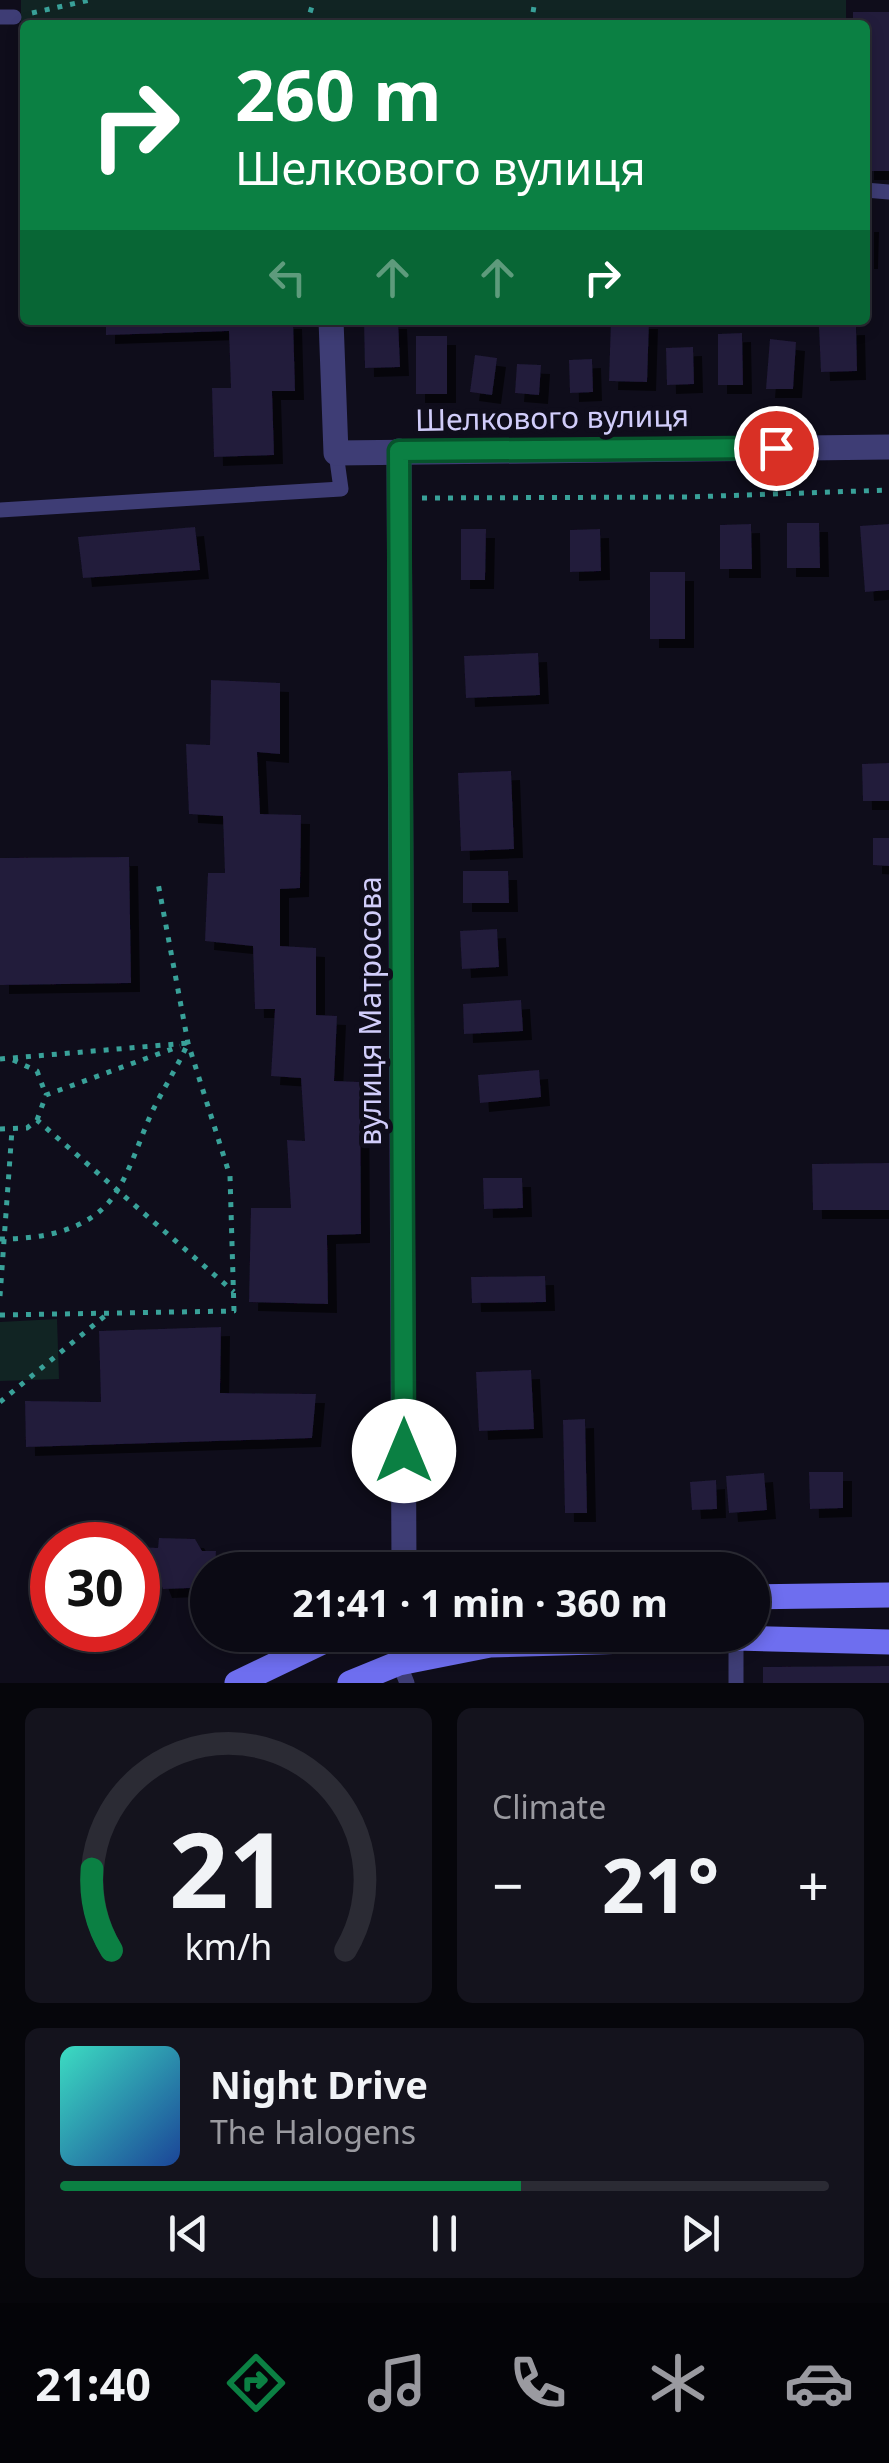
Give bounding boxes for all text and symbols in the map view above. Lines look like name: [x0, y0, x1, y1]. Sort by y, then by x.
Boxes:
text: 260 m: [235, 46, 442, 142]
icon: right: [70, 60, 200, 190]
text: Шелкового вулиця: [235, 137, 646, 198]
icon: left: [260, 250, 315, 305]
icon: ahead: [365, 250, 420, 305]
icon: ahead: [470, 250, 525, 305]
icon: right: [575, 250, 630, 305]
street label: Шелкового вулиця: [415, 394, 689, 440]
pin: [734, 406, 819, 491]
icon: arrive: [749, 421, 804, 476]
street label: вулиця Матросова: [349, 876, 390, 1146]
position arrow: [352, 1399, 456, 1503]
speed limit sign: 30: [30, 1522, 160, 1652]
text: 21:41 · 1 min · 360 m: [292, 1576, 668, 1628]
text: Climate: [492, 1785, 606, 1828]
text: 21: [169, 1797, 288, 1938]
text: 21°: [602, 1833, 719, 1935]
text: −: [492, 1847, 523, 1922]
text: +: [798, 1847, 829, 1922]
text: km/h: [185, 1922, 272, 1970]
text: Night Drive: [210, 2058, 428, 2110]
text: The Halogens: [210, 2110, 416, 2153]
icon: previous: [161, 2206, 216, 2261]
icon: pause: [417, 2206, 472, 2261]
icon: next: [673, 2206, 728, 2261]
icon: directions: [221, 2348, 291, 2418]
icon: music: [362, 2348, 432, 2418]
icon: phone: [503, 2348, 573, 2418]
icon: climate: [643, 2348, 713, 2418]
icon: car: [784, 2348, 854, 2418]
text: 21:40: [35, 2353, 151, 2414]

